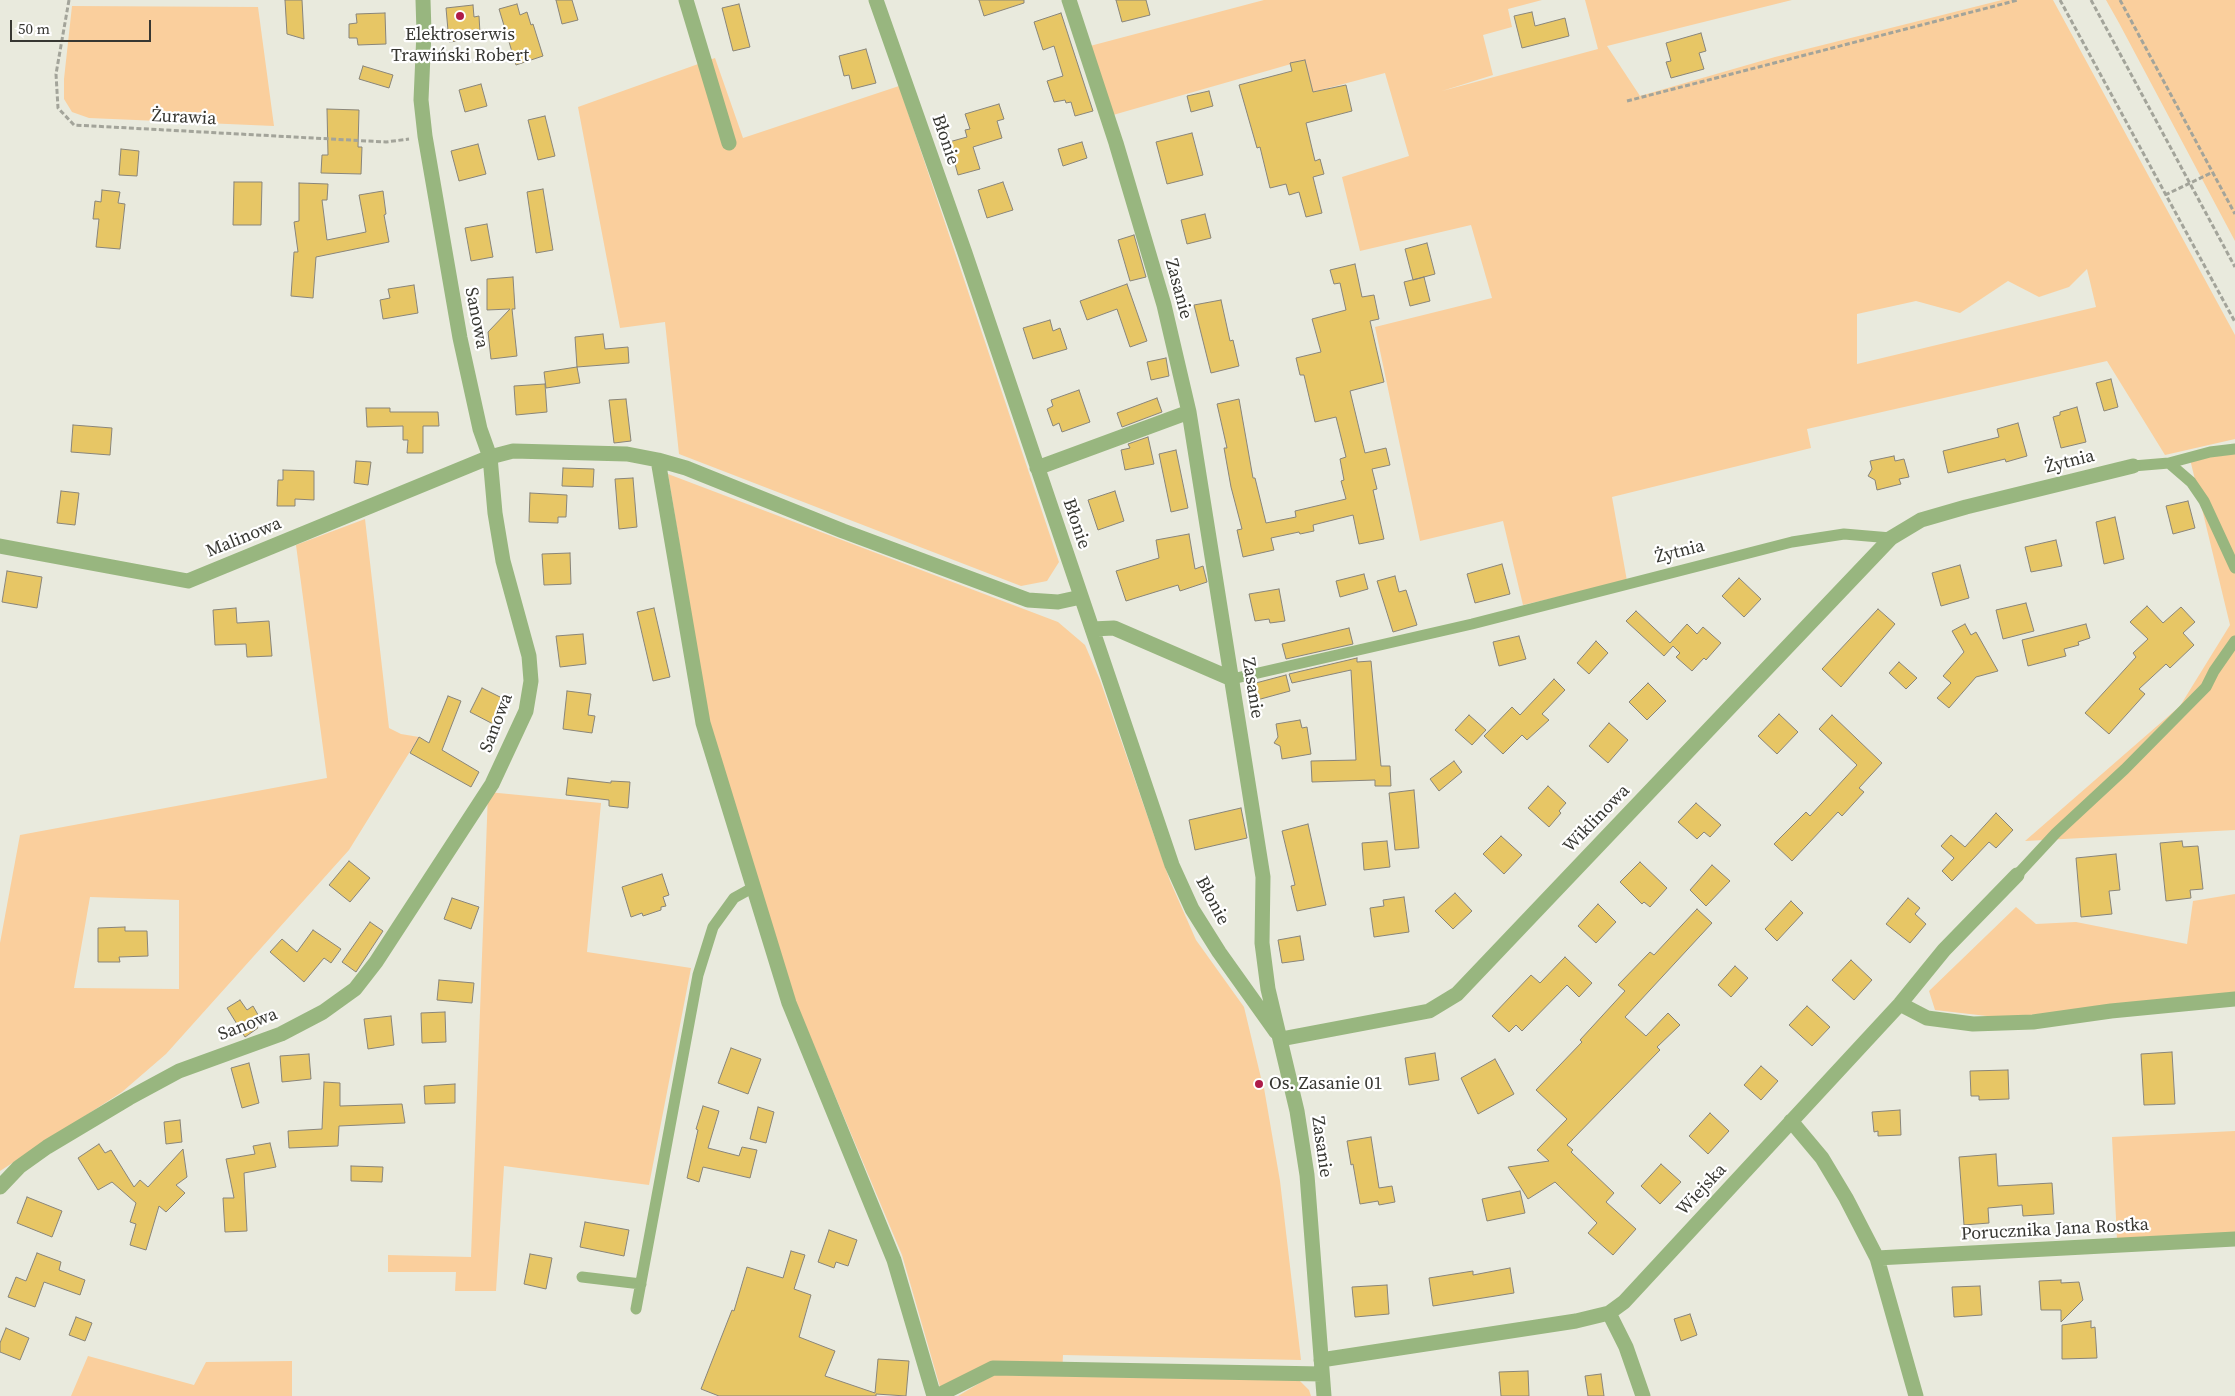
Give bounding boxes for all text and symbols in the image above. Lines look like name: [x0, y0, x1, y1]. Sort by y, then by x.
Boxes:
scale bar: [12, 10, 154, 42]
marker: Elektroserwis Trawiński Robert: [454, 10, 466, 22]
text: 50 m: [18, 18, 50, 39]
place label: Elektroserwis Trawiński Robert: [391, 24, 529, 66]
street label: Żurawia: [151, 106, 217, 130]
street label: Błonie: [926, 112, 964, 168]
street label: Zasanie: [1160, 257, 1196, 321]
street label: Sanowa: [460, 286, 492, 350]
street label: Żytnia: [2043, 445, 2097, 479]
street label: Błonie: [1057, 496, 1095, 552]
street label: Malinowa: [203, 513, 285, 563]
street label: Żytnia: [1653, 535, 1707, 569]
street label: Zasanie: [1237, 656, 1267, 720]
street label: Sanowa: [476, 690, 518, 756]
street label: Wiklinowa: [1559, 780, 1635, 858]
street label: Błonie: [1190, 873, 1234, 929]
street label: Sanowa: [215, 1004, 281, 1046]
place label: Os. Zasanie 01: [1269, 1073, 1382, 1095]
marker: Os. Zasanie 01: [1253, 1078, 1265, 1090]
street label: Zasanie: [1306, 1115, 1336, 1179]
street label: Wiejska: [1673, 1160, 1731, 1220]
street label: Porucznika Jana Rostka: [1960, 1214, 2150, 1246]

